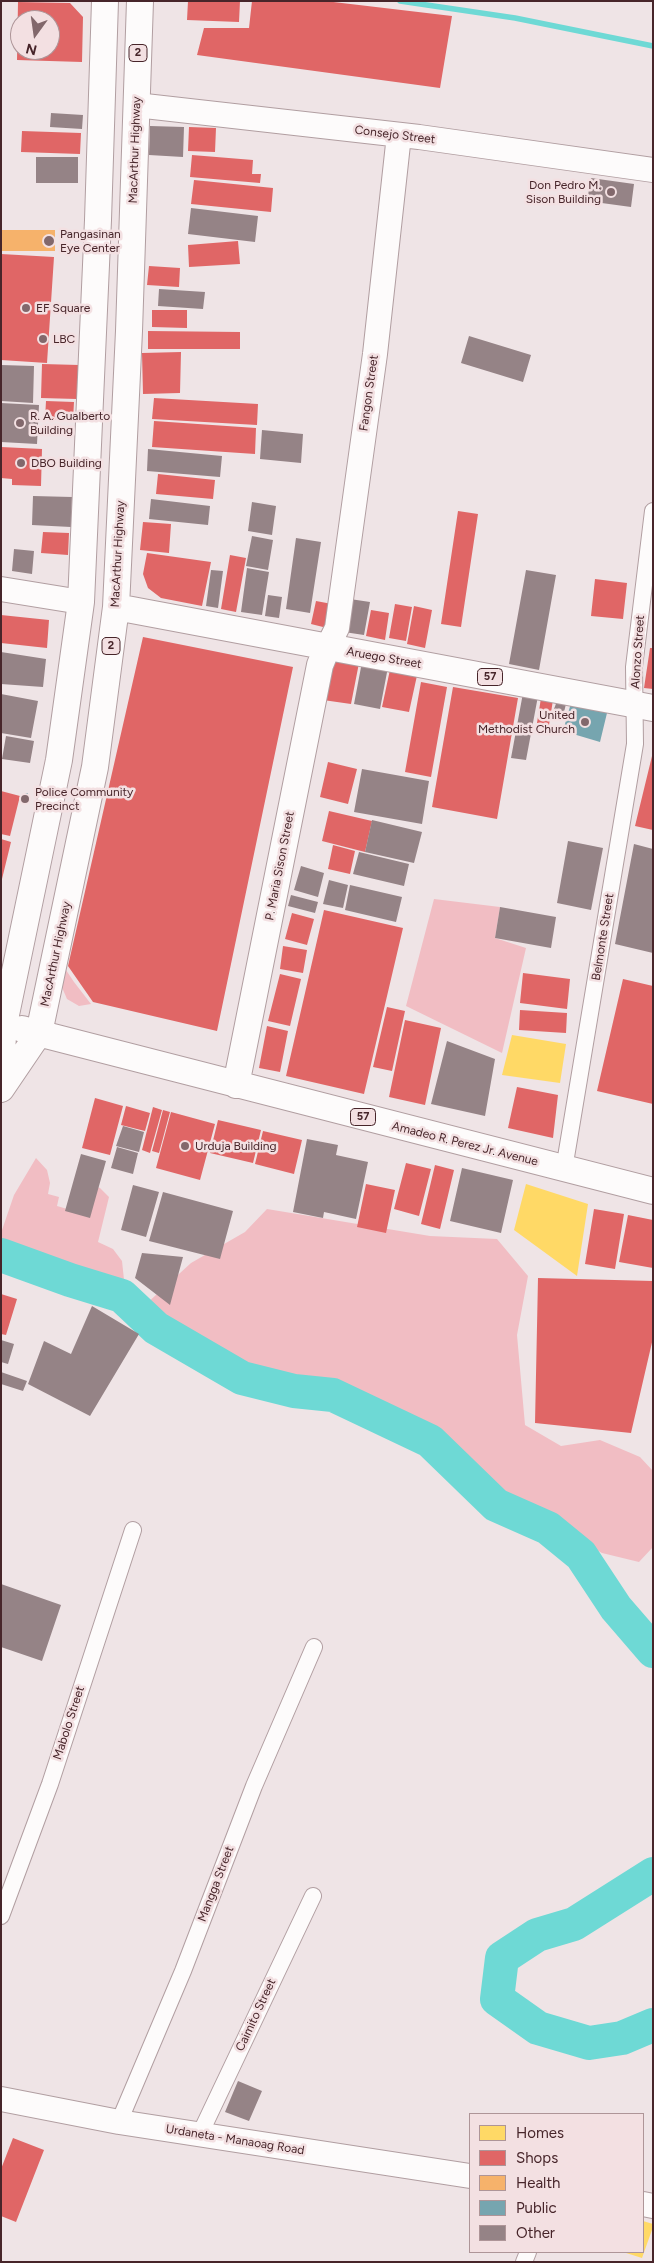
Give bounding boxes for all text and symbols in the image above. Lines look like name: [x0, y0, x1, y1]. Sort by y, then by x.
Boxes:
north arrow: [10, 10, 60, 60]
text: N: [24, 40, 39, 59]
road number: 2: [129, 44, 147, 62]
street label: MacArthur Highway: [126, 96, 144, 204]
street label: Consejo Street: [354, 123, 436, 147]
place label: Don Pedro M. Sison Building: [526, 178, 601, 206]
marker: Don Pedro M. Sison Building: [605, 186, 617, 198]
place label: Pangasinan Eye Center: [60, 227, 121, 255]
marker: Pangasinan Eye Center: [42, 234, 56, 248]
place label: EF Square: [36, 301, 90, 315]
marker: EF Square: [20, 302, 32, 314]
place label: LBC: [53, 332, 75, 346]
marker: LBC: [37, 333, 49, 345]
street label: Fangon Street: [357, 354, 381, 432]
place label: R. A. Gualberto Building: [30, 409, 110, 437]
marker: R. A. Gualberto Building: [14, 417, 26, 429]
place label: DBO Building: [31, 456, 102, 470]
marker: DBO Building: [15, 457, 27, 469]
street label: MacArthur Highway: [108, 500, 128, 608]
street label: Alonzo Street: [628, 615, 648, 689]
road number: 2: [102, 637, 120, 654]
street label: Aruego Street: [345, 644, 423, 672]
road number: 57: [478, 669, 502, 686]
place label: United Methodist Church: [478, 708, 575, 736]
marker: United Methodist Church: [579, 716, 591, 728]
place label: Police Community Precinct: [35, 785, 133, 813]
marker: Police Community Precinct: [19, 793, 31, 805]
street label: P. Maria Sison Street: [262, 810, 298, 922]
street label: Belmonte Street: [589, 892, 617, 982]
street label: MacArthur Highway: [38, 900, 74, 1008]
road number: 57: [350, 1108, 376, 1126]
street label: Amadeo R. Perez Jr. Avenue: [390, 1119, 540, 1169]
place label: Urduja Building: [195, 1139, 277, 1153]
marker: Urduja Building: [179, 1140, 191, 1152]
street label: Mabolo Street: [50, 1684, 88, 1762]
street label: Mangga Street: [195, 1844, 237, 1924]
street label: Caimito Street: [233, 1976, 279, 2054]
legend: [469, 2113, 644, 2253]
street label: Urdaneta - Manaoag Road: [165, 2122, 305, 2158]
text: Homes: [516, 2124, 564, 2142]
text: Shops: [516, 2149, 558, 2167]
text: Health: [516, 2174, 560, 2192]
text: Public: [516, 2199, 557, 2217]
text: Other: [516, 2224, 555, 2242]

